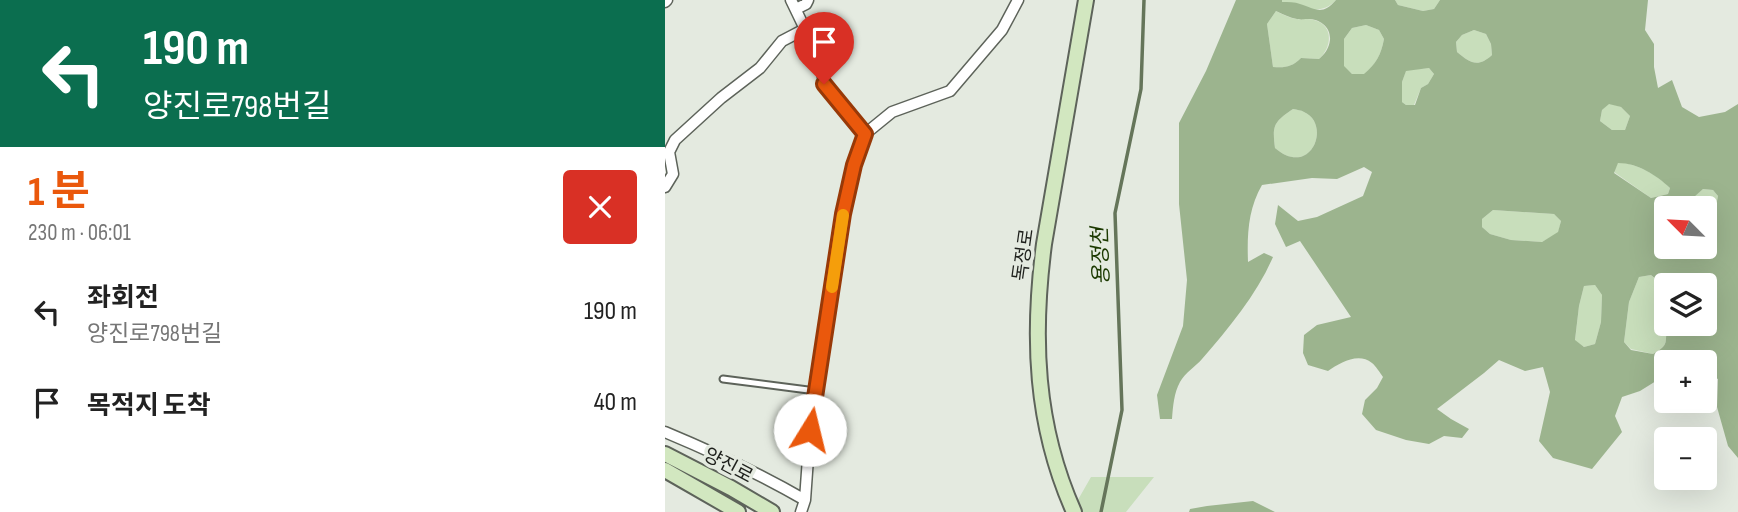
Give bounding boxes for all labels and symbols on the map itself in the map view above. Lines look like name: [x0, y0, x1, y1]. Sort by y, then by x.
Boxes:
pin: [794, 12.0, 854, 84]
north arrow: [1654, 196, 1717, 259]
water label: 용정천: [1087, 224, 1115, 285]
street label: 독정로: [1009, 227, 1039, 283]
position arrow: [773, 393, 847, 467]
street label: 양진로: [699, 444, 757, 488]

